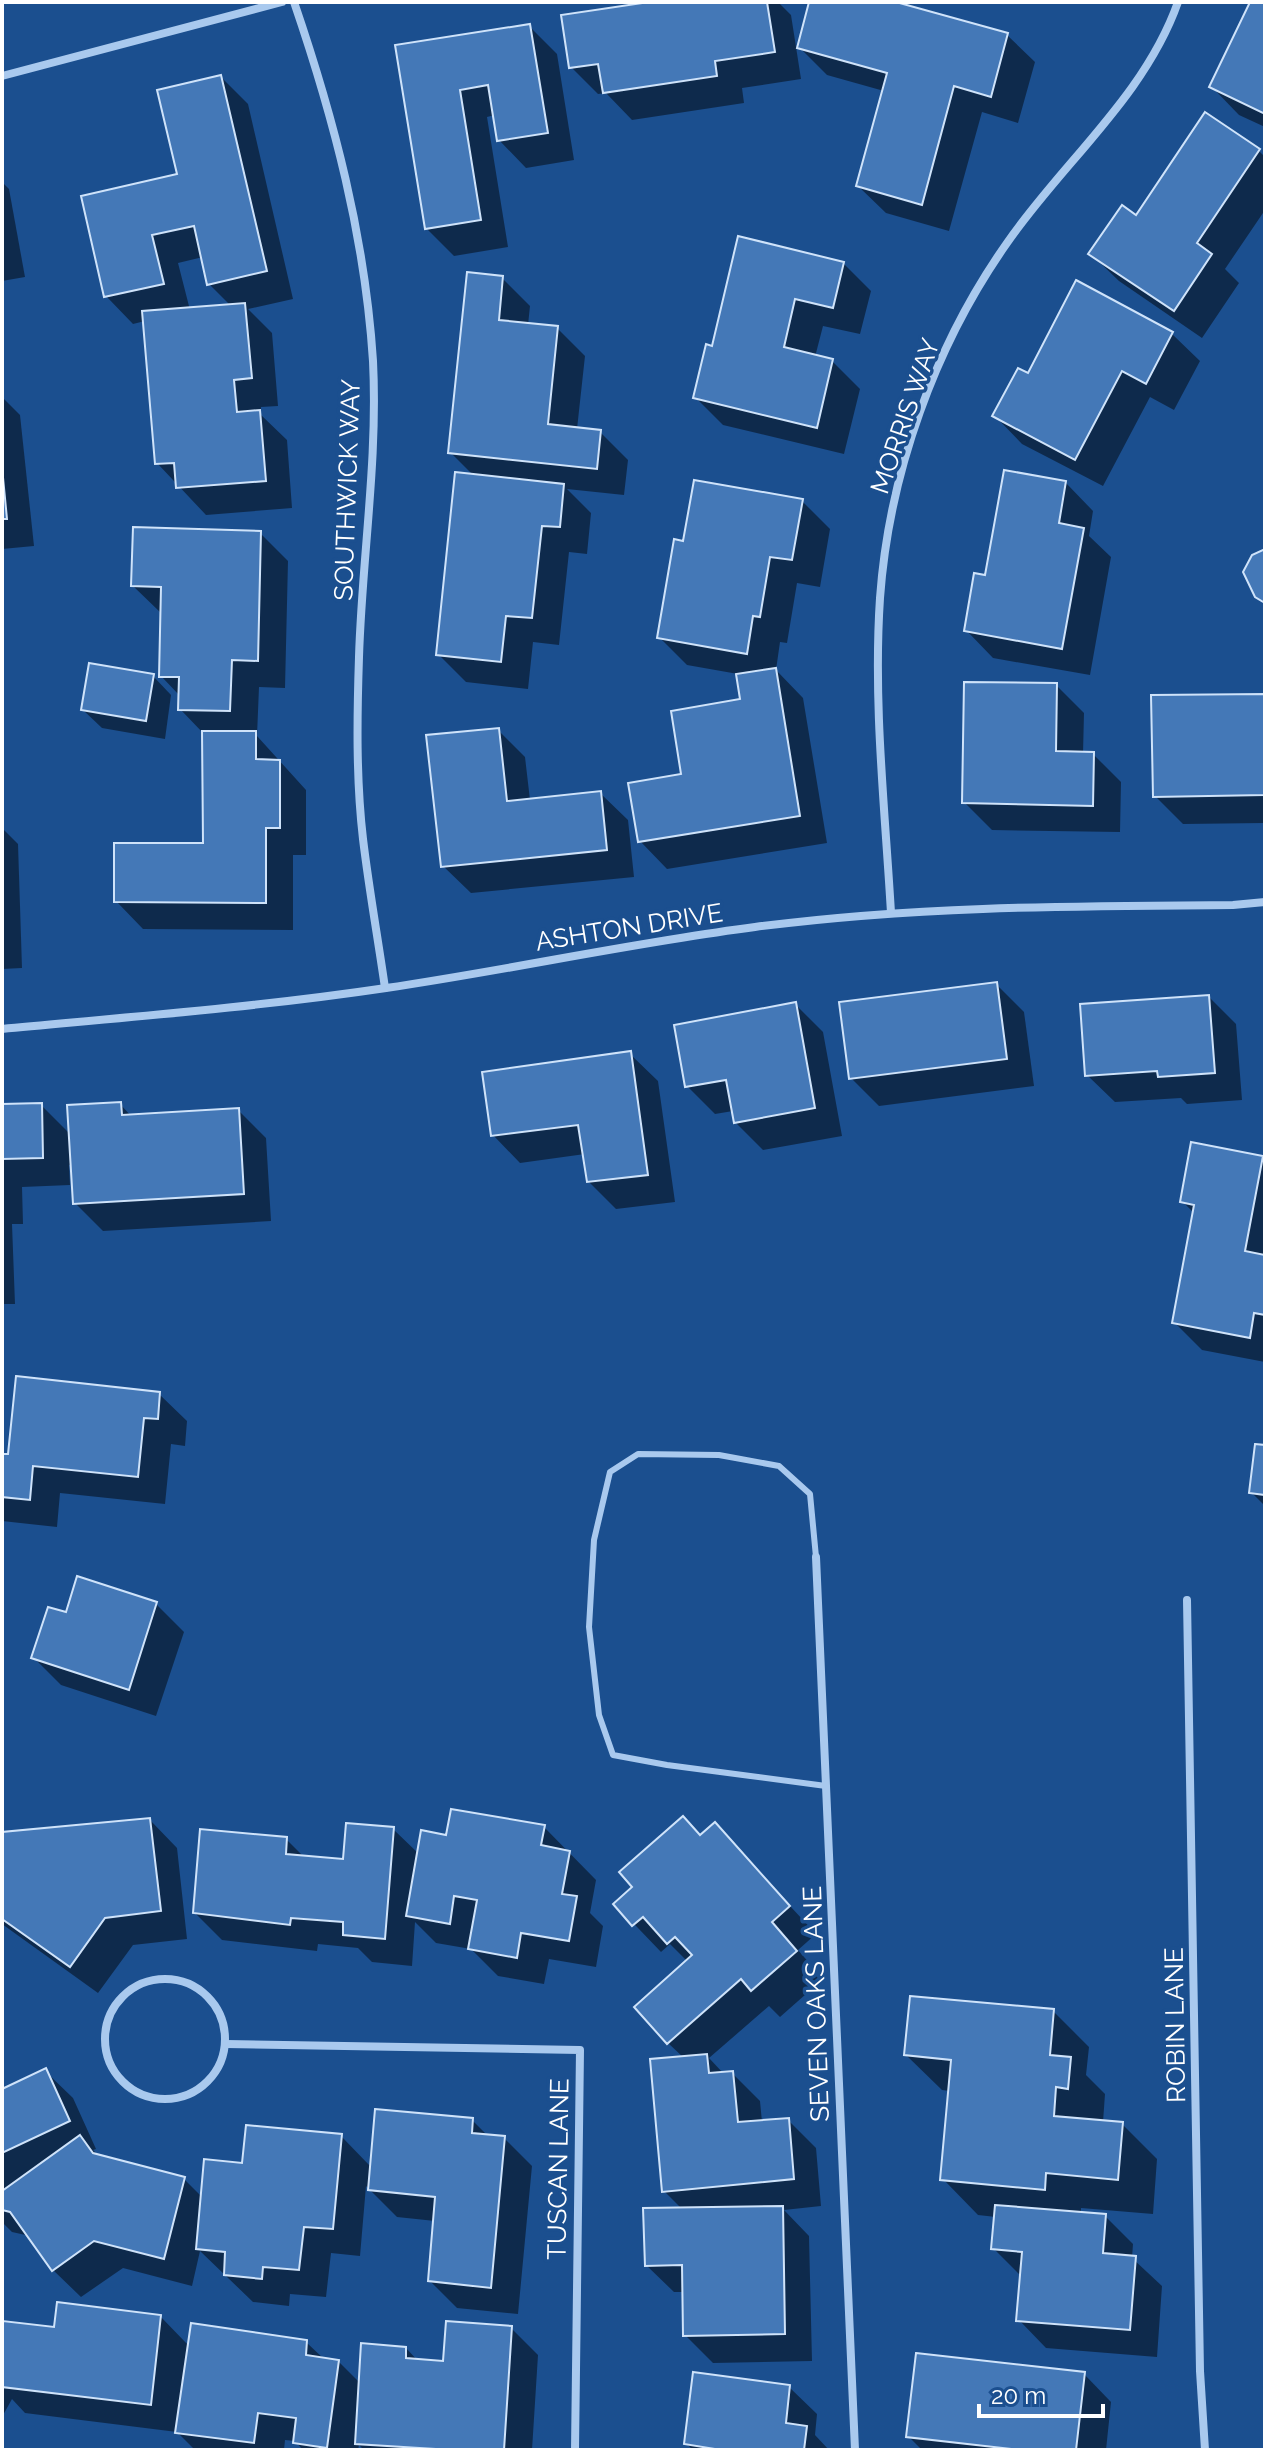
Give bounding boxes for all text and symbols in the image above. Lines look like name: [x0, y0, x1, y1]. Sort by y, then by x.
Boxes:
street label: MORRIS WAY: [864, 334, 946, 498]
street label: SOUTHWICK WAY: [328, 379, 366, 601]
street label: ASHTON DRIVE: [533, 897, 725, 957]
street label: SEVEN OAKS LANE: [797, 1886, 835, 2122]
street label: ROBIN LANE: [1159, 1947, 1191, 2103]
street label: TUSCAN LANE: [541, 2078, 575, 2260]
scale bar: [979, 2368, 1103, 2418]
text: 20 m: [991, 2381, 1046, 2410]

